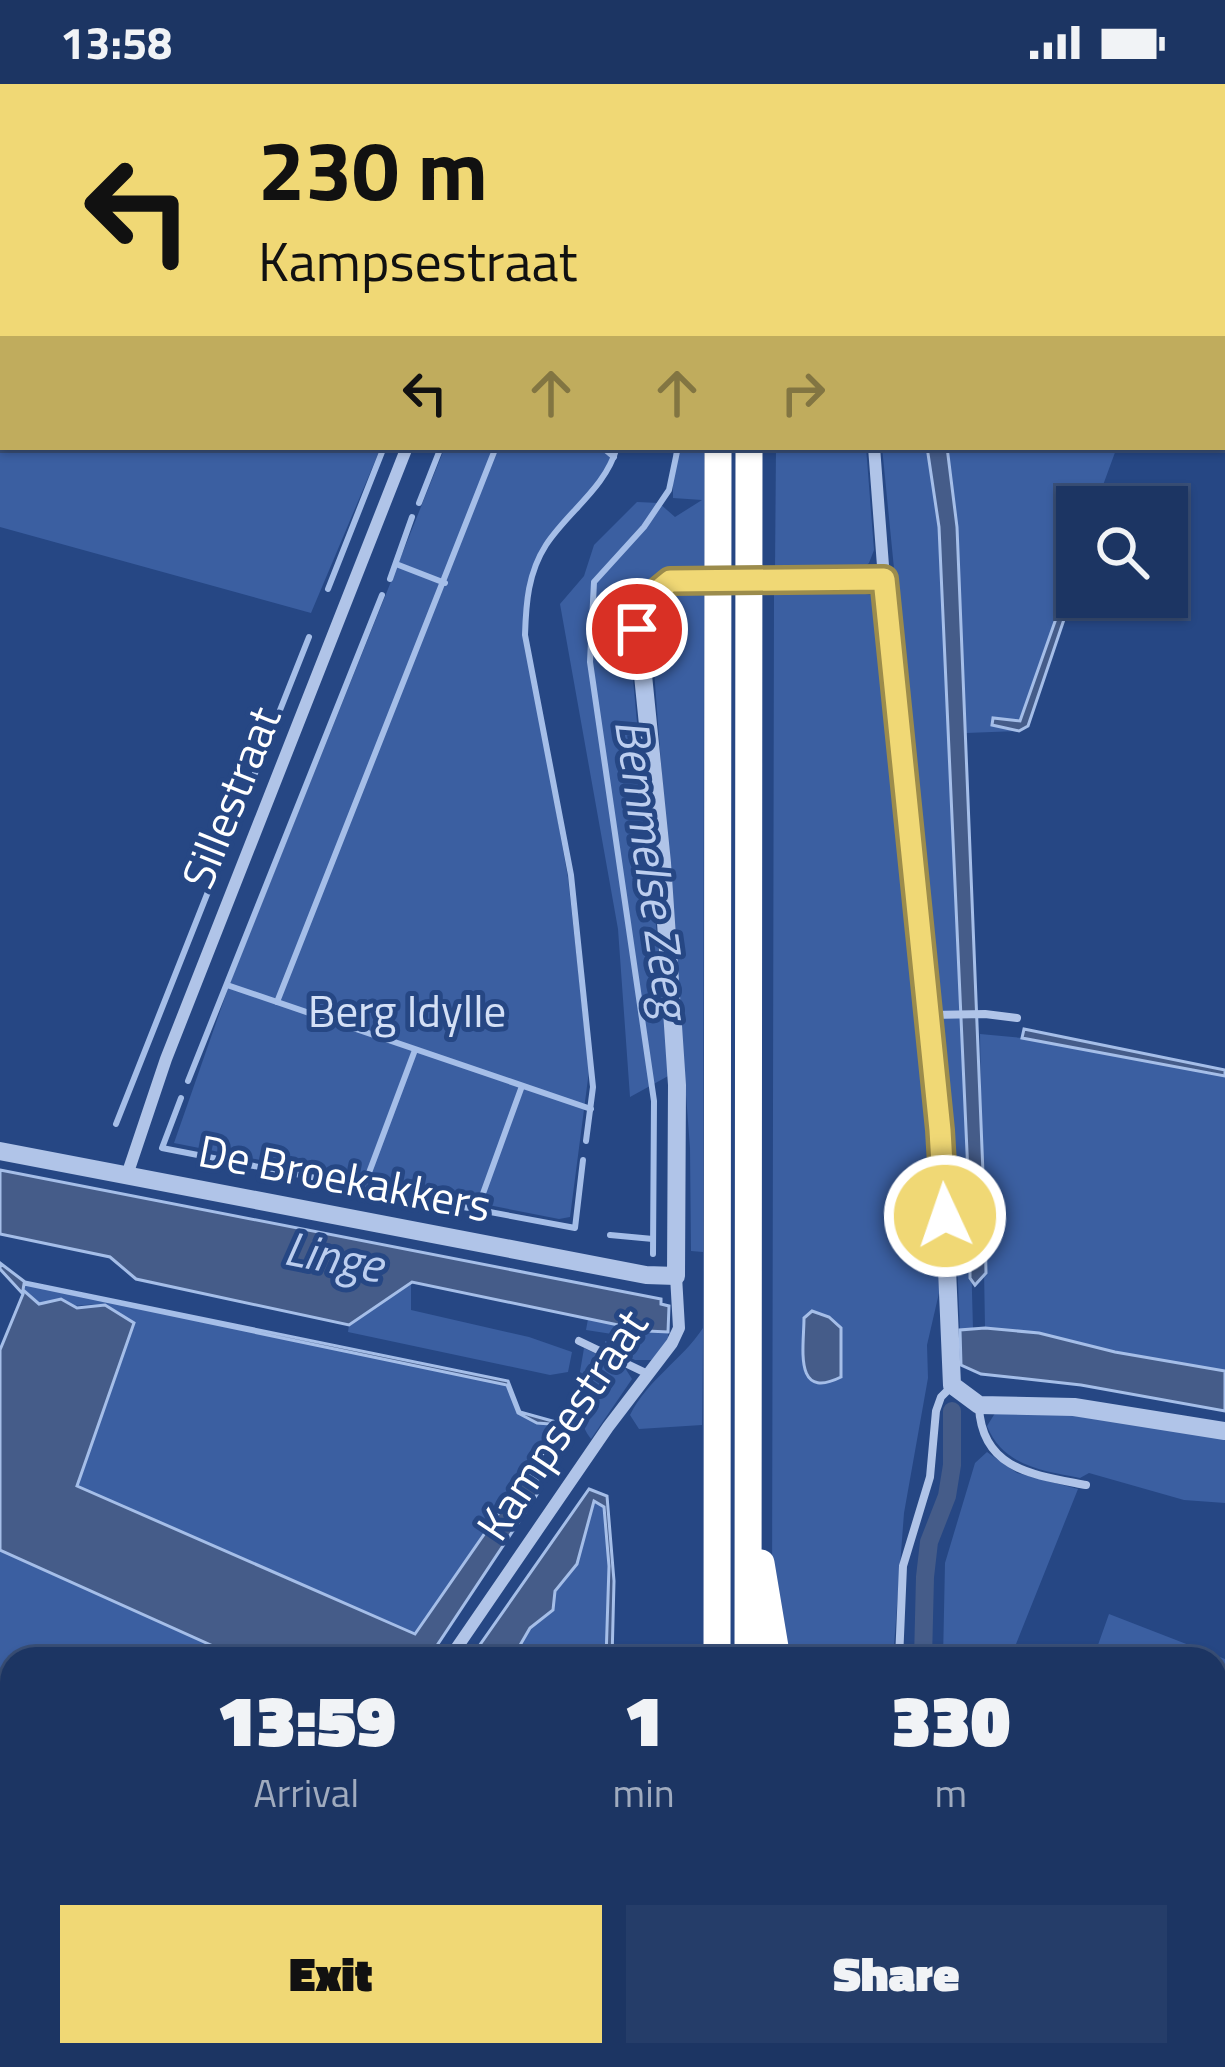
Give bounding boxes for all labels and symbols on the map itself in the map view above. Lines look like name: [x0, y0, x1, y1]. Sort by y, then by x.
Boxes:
pin: [586, 578, 688, 680]
street label: Sillestraat: [163, 696, 297, 898]
water label: Bemmelse Zeeg: [596, 714, 711, 1027]
park label: Berg Idylle: [308, 976, 506, 1044]
street label: De Broekakkers: [193, 1115, 497, 1239]
position arrow: [882, 1153, 1008, 1279]
water label: Linge: [278, 1211, 392, 1302]
street label: Kampsestraat: [458, 1294, 664, 1553]

